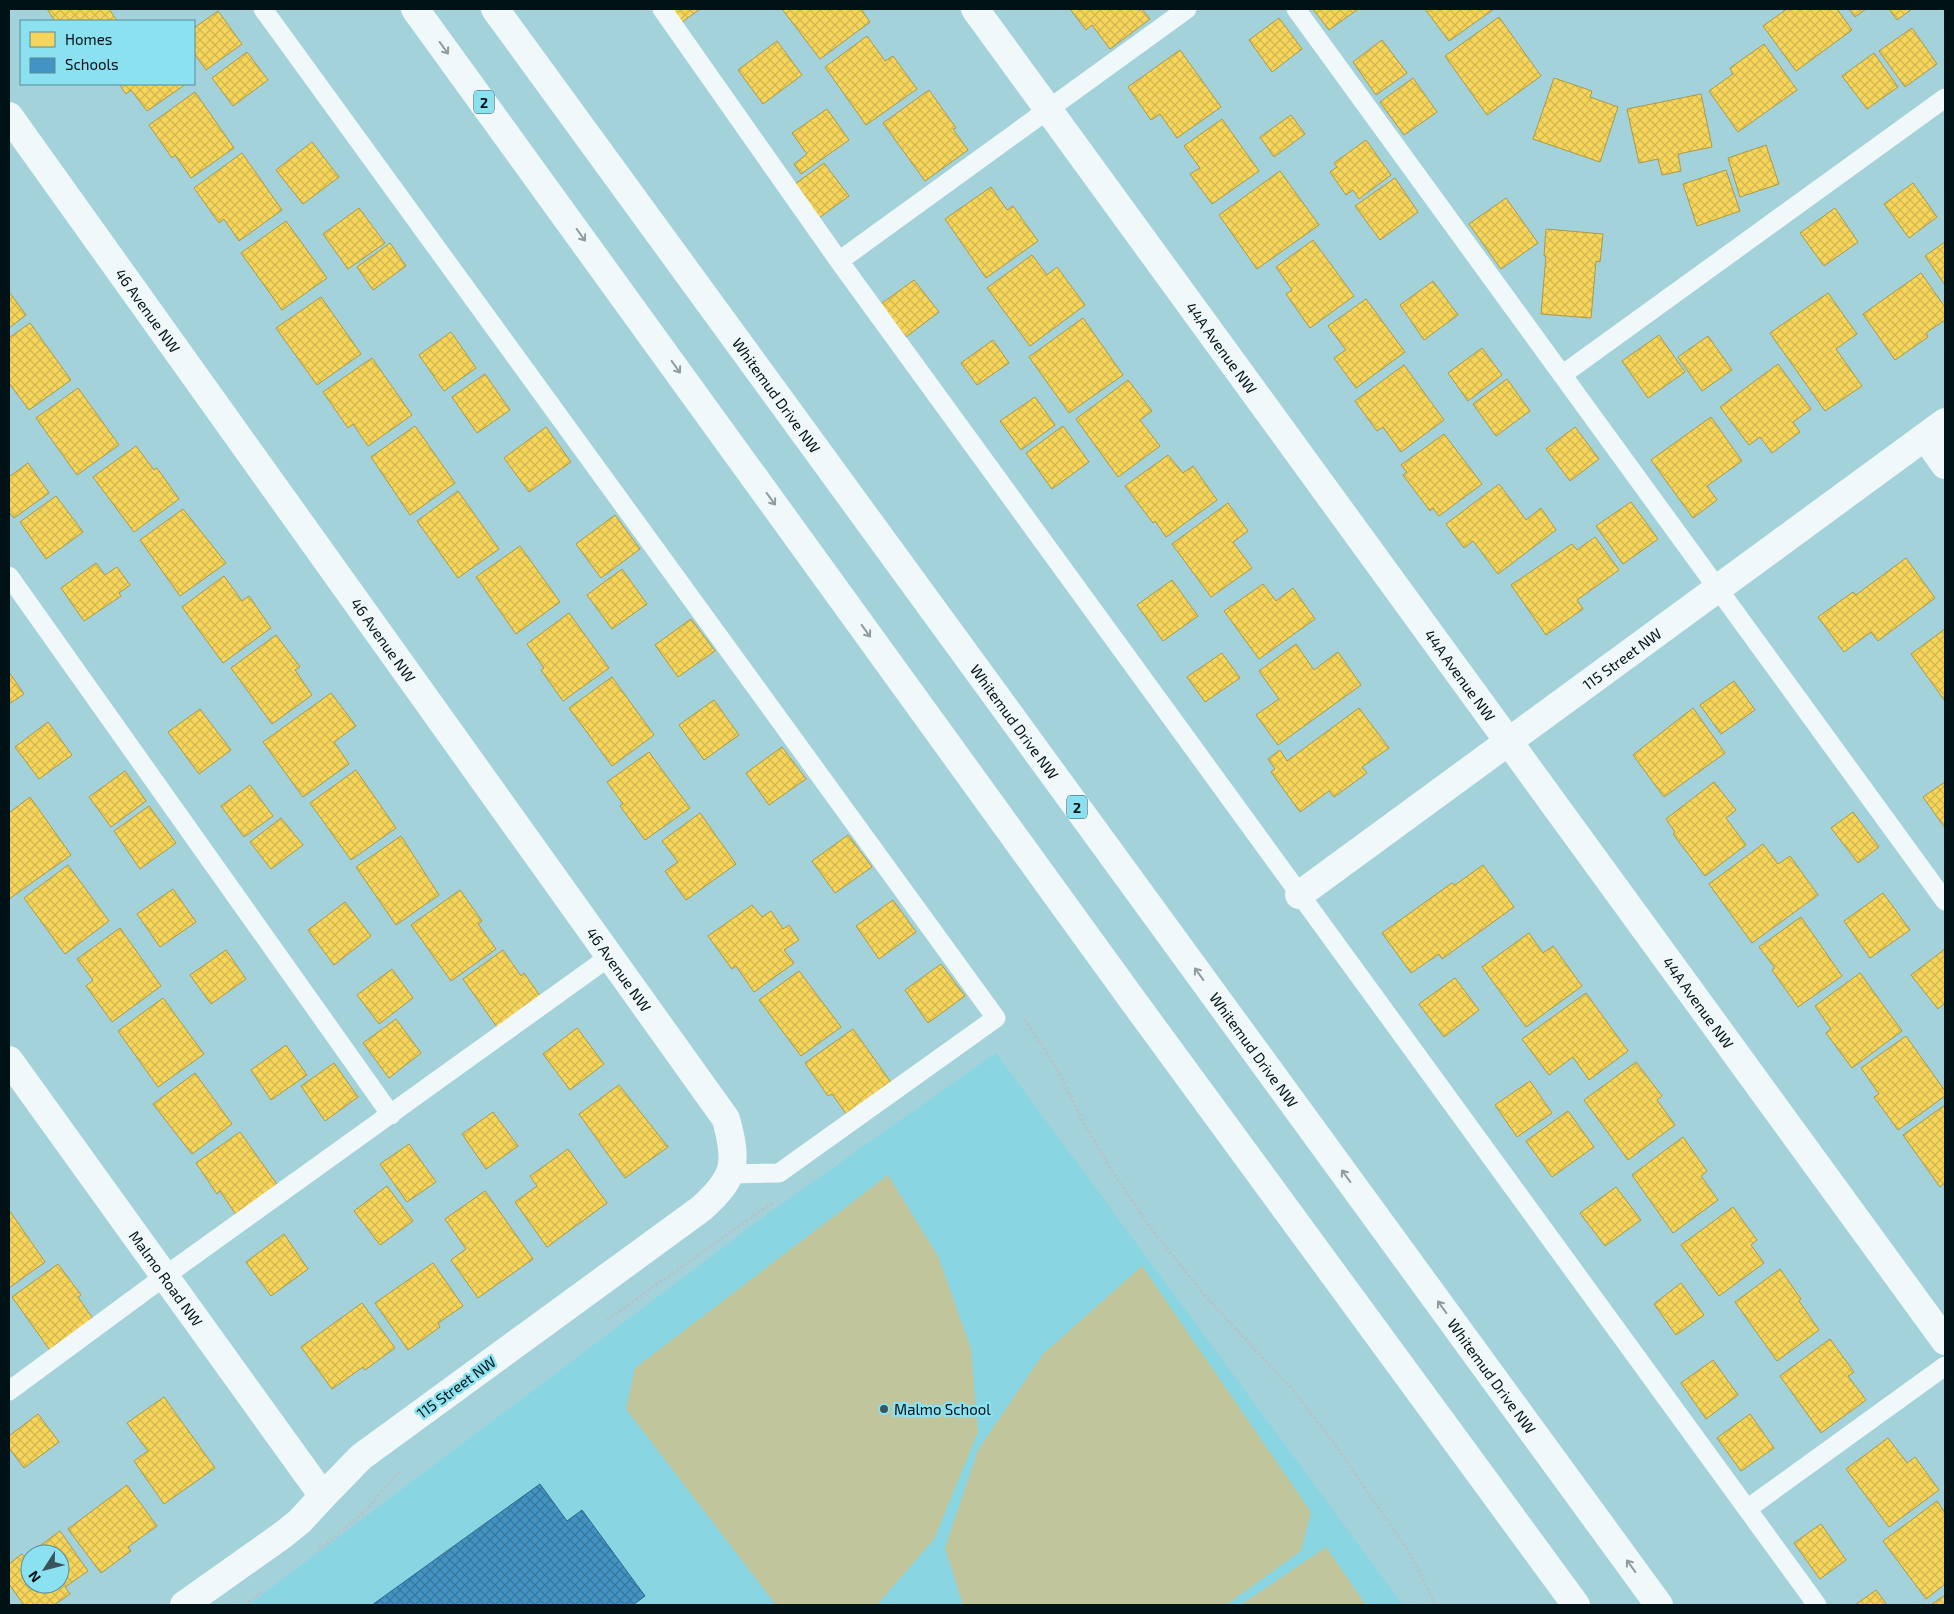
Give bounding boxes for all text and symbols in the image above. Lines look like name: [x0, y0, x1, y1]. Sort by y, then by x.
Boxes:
legend: [20, 20, 195, 85]
text: Homes: [65, 30, 112, 48]
one-way arrow: [439, 41, 449, 55]
text: Schools: [65, 55, 119, 73]
road number: 2: [474, 90, 494, 114]
one-way arrow: [576, 228, 586, 242]
street label: 46 Avenue NW: [112, 265, 184, 356]
street label: 44A Avenue NW: [1182, 298, 1261, 397]
street label: Whitemud Drive NW: [729, 334, 825, 456]
one-way arrow: [671, 360, 681, 374]
one-way arrow: [766, 492, 776, 506]
street label: 46 Avenue NW: [347, 594, 420, 686]
one-way arrow: [861, 624, 871, 638]
street label: 115 Street NW: [1579, 624, 1665, 694]
street label: 44A Avenue NW: [1421, 626, 1499, 724]
street label: Whitemud Drive NW: [967, 661, 1063, 783]
road number: 2: [1067, 796, 1087, 819]
street label: 46 Avenue NW: [583, 924, 655, 1015]
street label: 44A Avenue NW: [1659, 953, 1738, 1052]
one-way arrow: [1194, 967, 1204, 981]
street label: Whitemud Drive NW: [1206, 989, 1302, 1111]
one-way arrow: [1341, 1170, 1352, 1183]
street label: Malmo Road NW: [126, 1227, 207, 1330]
one-way arrow: [1437, 1300, 1447, 1314]
street label: Whitemud Drive NW: [1444, 1315, 1540, 1437]
street label: 115 Street NW: [413, 1352, 499, 1422]
place label: Malmo School: [894, 1400, 991, 1418]
marker: Malmo School: [878, 1403, 890, 1415]
north arrow: [20, 1544, 70, 1594]
one-way arrow: [1626, 1559, 1636, 1573]
text: N: [24, 1568, 44, 1586]

